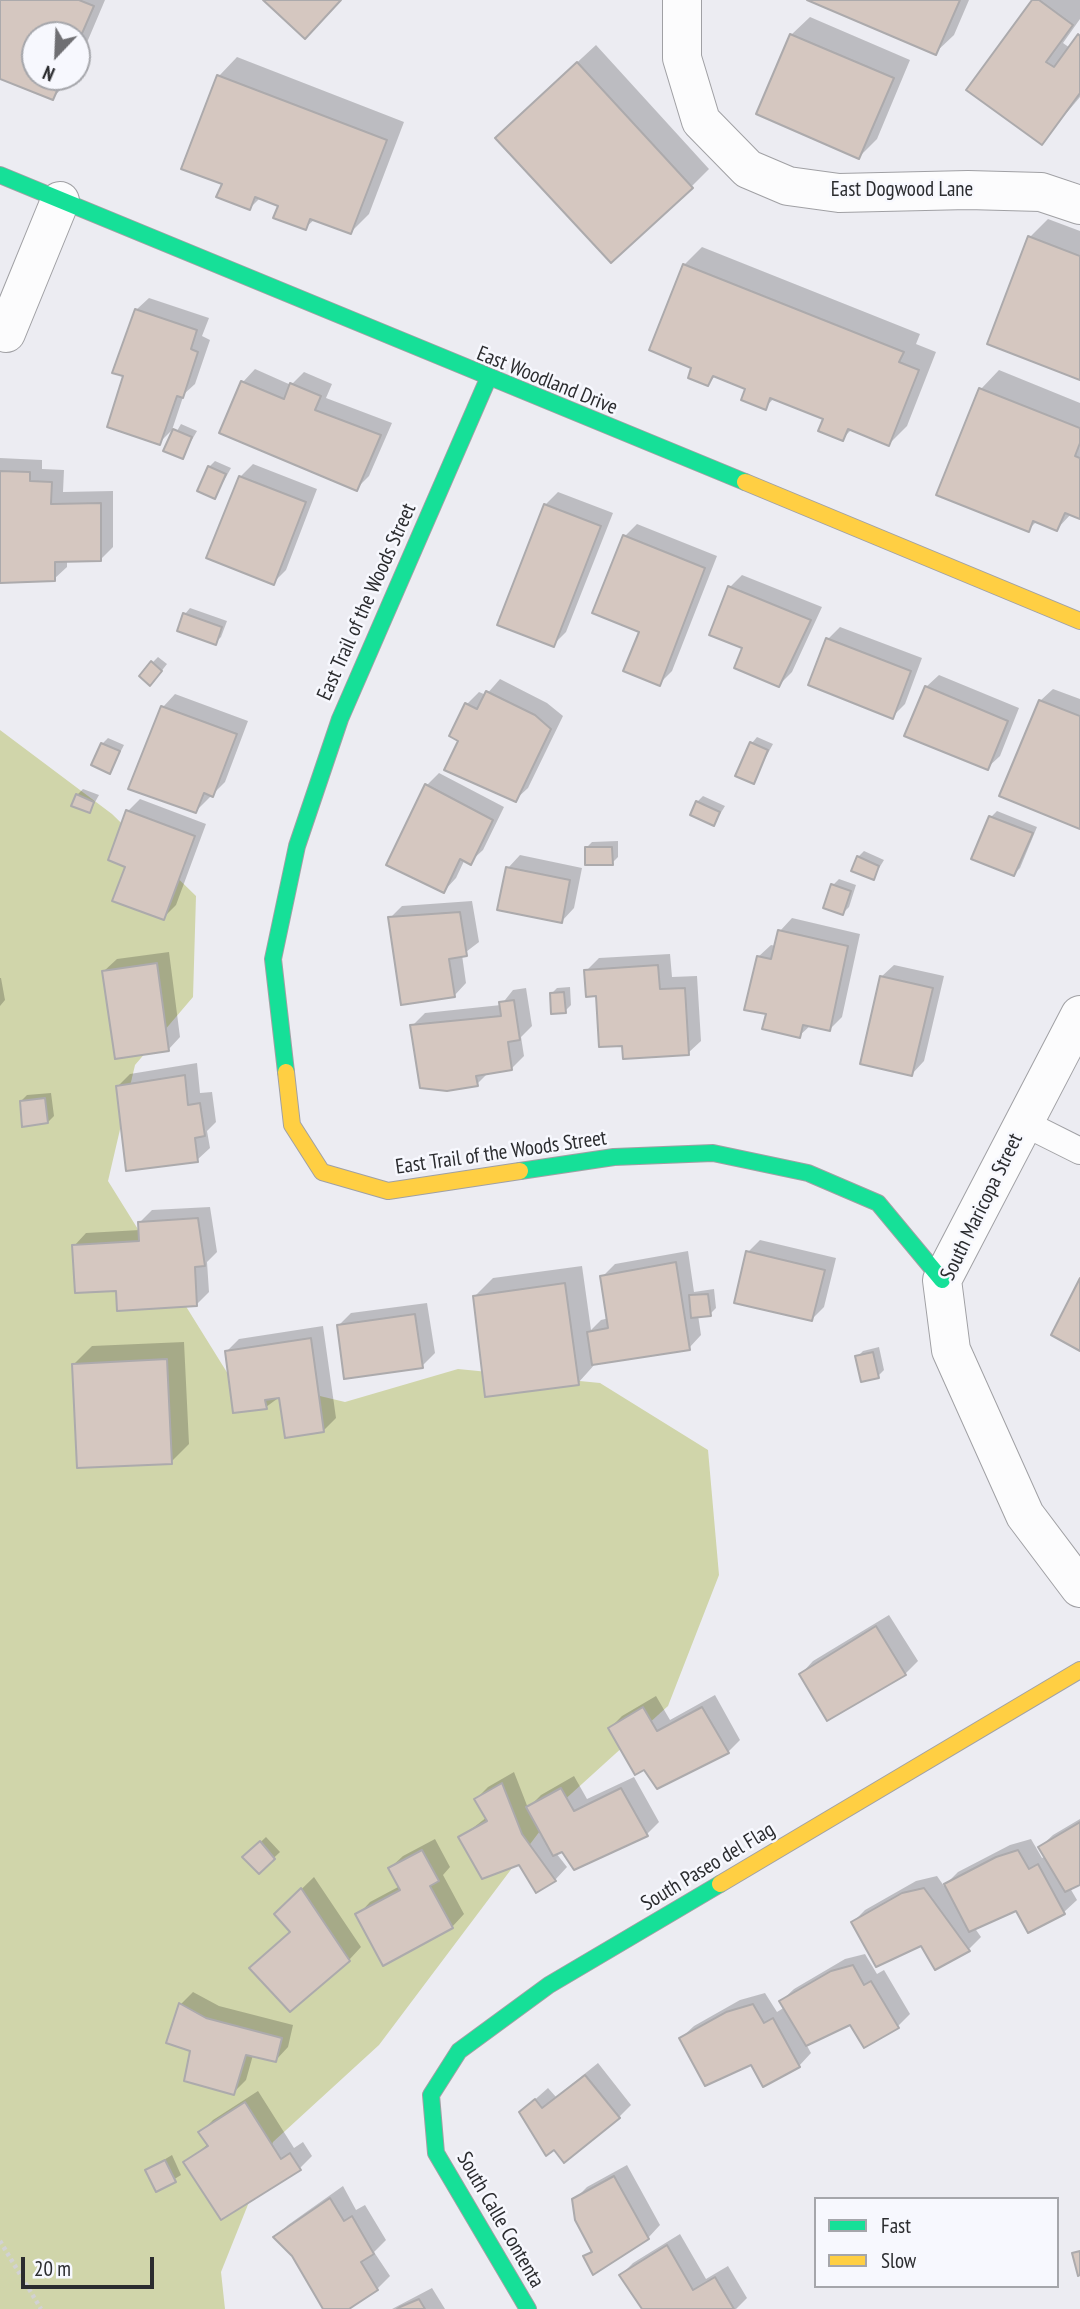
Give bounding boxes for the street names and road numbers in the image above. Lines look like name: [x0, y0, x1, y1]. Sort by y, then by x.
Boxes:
street label: East Dogwood Lane: [831, 177, 973, 203]
street label: East Woodland Drive: [473, 341, 621, 421]
street label: East Trail of the Woods Street: [312, 500, 422, 704]
street label: East Trail of the Woods Street: [394, 1126, 608, 1180]
street label: South Maricopa Street: [936, 1129, 1028, 1285]
street label: South Paseo del Flag: [637, 1817, 779, 1917]
street label: South Calle Contenta: [451, 2148, 549, 2292]

